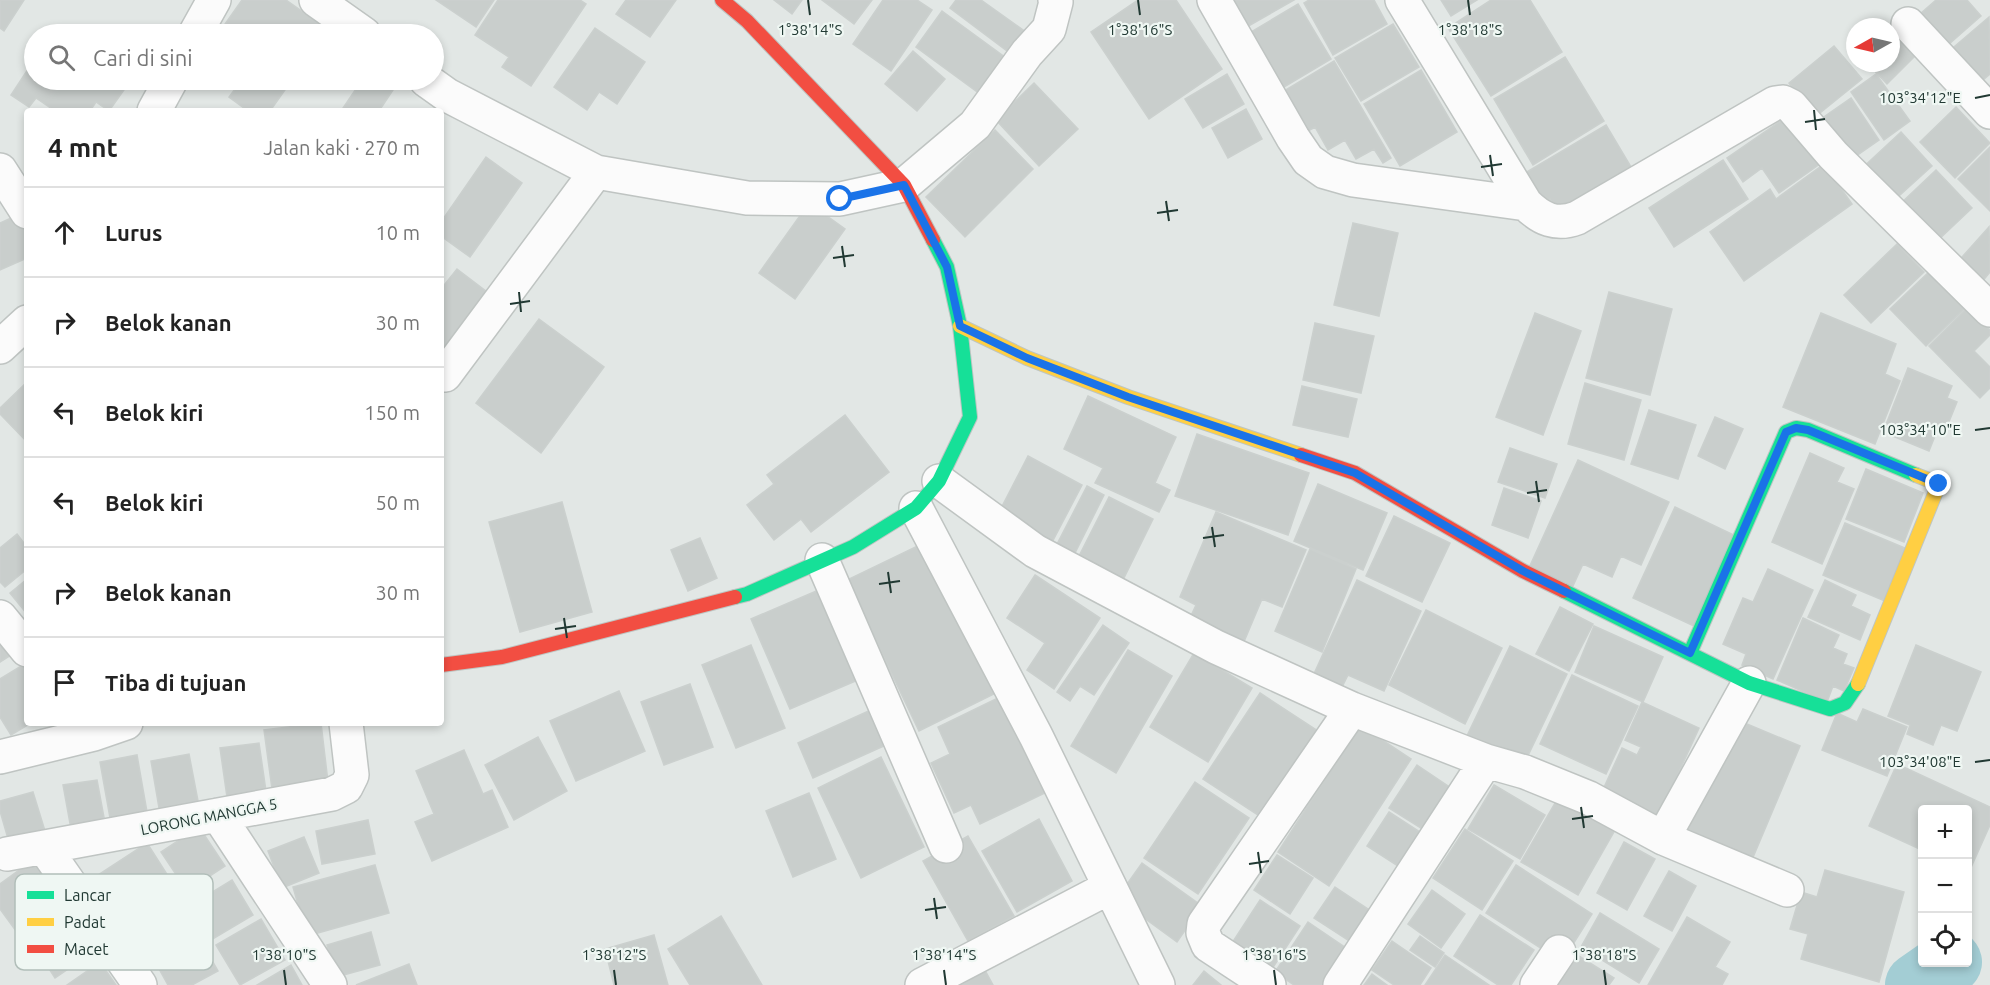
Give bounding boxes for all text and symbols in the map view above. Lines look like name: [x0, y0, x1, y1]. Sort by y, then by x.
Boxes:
north arrow: [1846, 18, 1900, 72]
text: 1°38'14"S: [778, 21, 842, 38]
text: 1°38'16"S: [1108, 21, 1172, 38]
text: 1°38'18"S: [1438, 21, 1502, 38]
search box: [24, 24, 444, 90]
icon: search: [45, 41, 78, 74]
text: Cari di sini: [93, 45, 193, 70]
text: 103°34'12"E: [1879, 89, 1961, 106]
text: 4 mnt: [48, 133, 118, 162]
text: Jalan kaki · 270 m: [263, 136, 420, 159]
route start: [826, 185, 852, 211]
icon: ahead: [48, 216, 81, 249]
text: Lurus: [105, 220, 162, 245]
text: 10 m: [376, 221, 420, 244]
icon: right: [48, 306, 81, 339]
text: Belok kanan: [105, 310, 232, 335]
text: 30 m: [376, 311, 420, 334]
icon: left: [48, 396, 81, 429]
text: Belok kiri: [105, 400, 203, 425]
text: 150 m: [364, 401, 420, 424]
text: 103°34'10"E: [1879, 421, 1961, 438]
route end: [1925, 470, 1951, 496]
icon: left: [48, 486, 81, 519]
text: Belok kiri: [105, 490, 203, 515]
text: 50 m: [376, 491, 420, 514]
icon: right: [48, 576, 81, 609]
text: Belok kanan: [105, 580, 232, 605]
text: 30 m: [376, 581, 420, 604]
icon: arrive: [48, 666, 81, 699]
text: Tiba di tujuan: [105, 670, 246, 695]
text: 103°34'08"E: [1879, 753, 1961, 770]
street label: LORONG MANGGA 5: [139, 795, 279, 838]
map controls: [1918, 805, 1972, 967]
button: +: [1918, 805, 1972, 859]
button: −: [1918, 859, 1972, 913]
legend: [15, 874, 213, 970]
text: Lancar: [64, 886, 111, 904]
text: Padat: [64, 913, 106, 931]
button: locate: [1918, 913, 1972, 967]
text: Macet: [64, 940, 109, 958]
text: 1°38'10"S: [252, 946, 316, 963]
text: 1°38'12"S: [582, 946, 646, 963]
text: 1°38'14"S: [912, 946, 976, 963]
text: 1°38'16"S: [1242, 946, 1306, 963]
text: 1°38'18"S: [1572, 946, 1636, 963]

